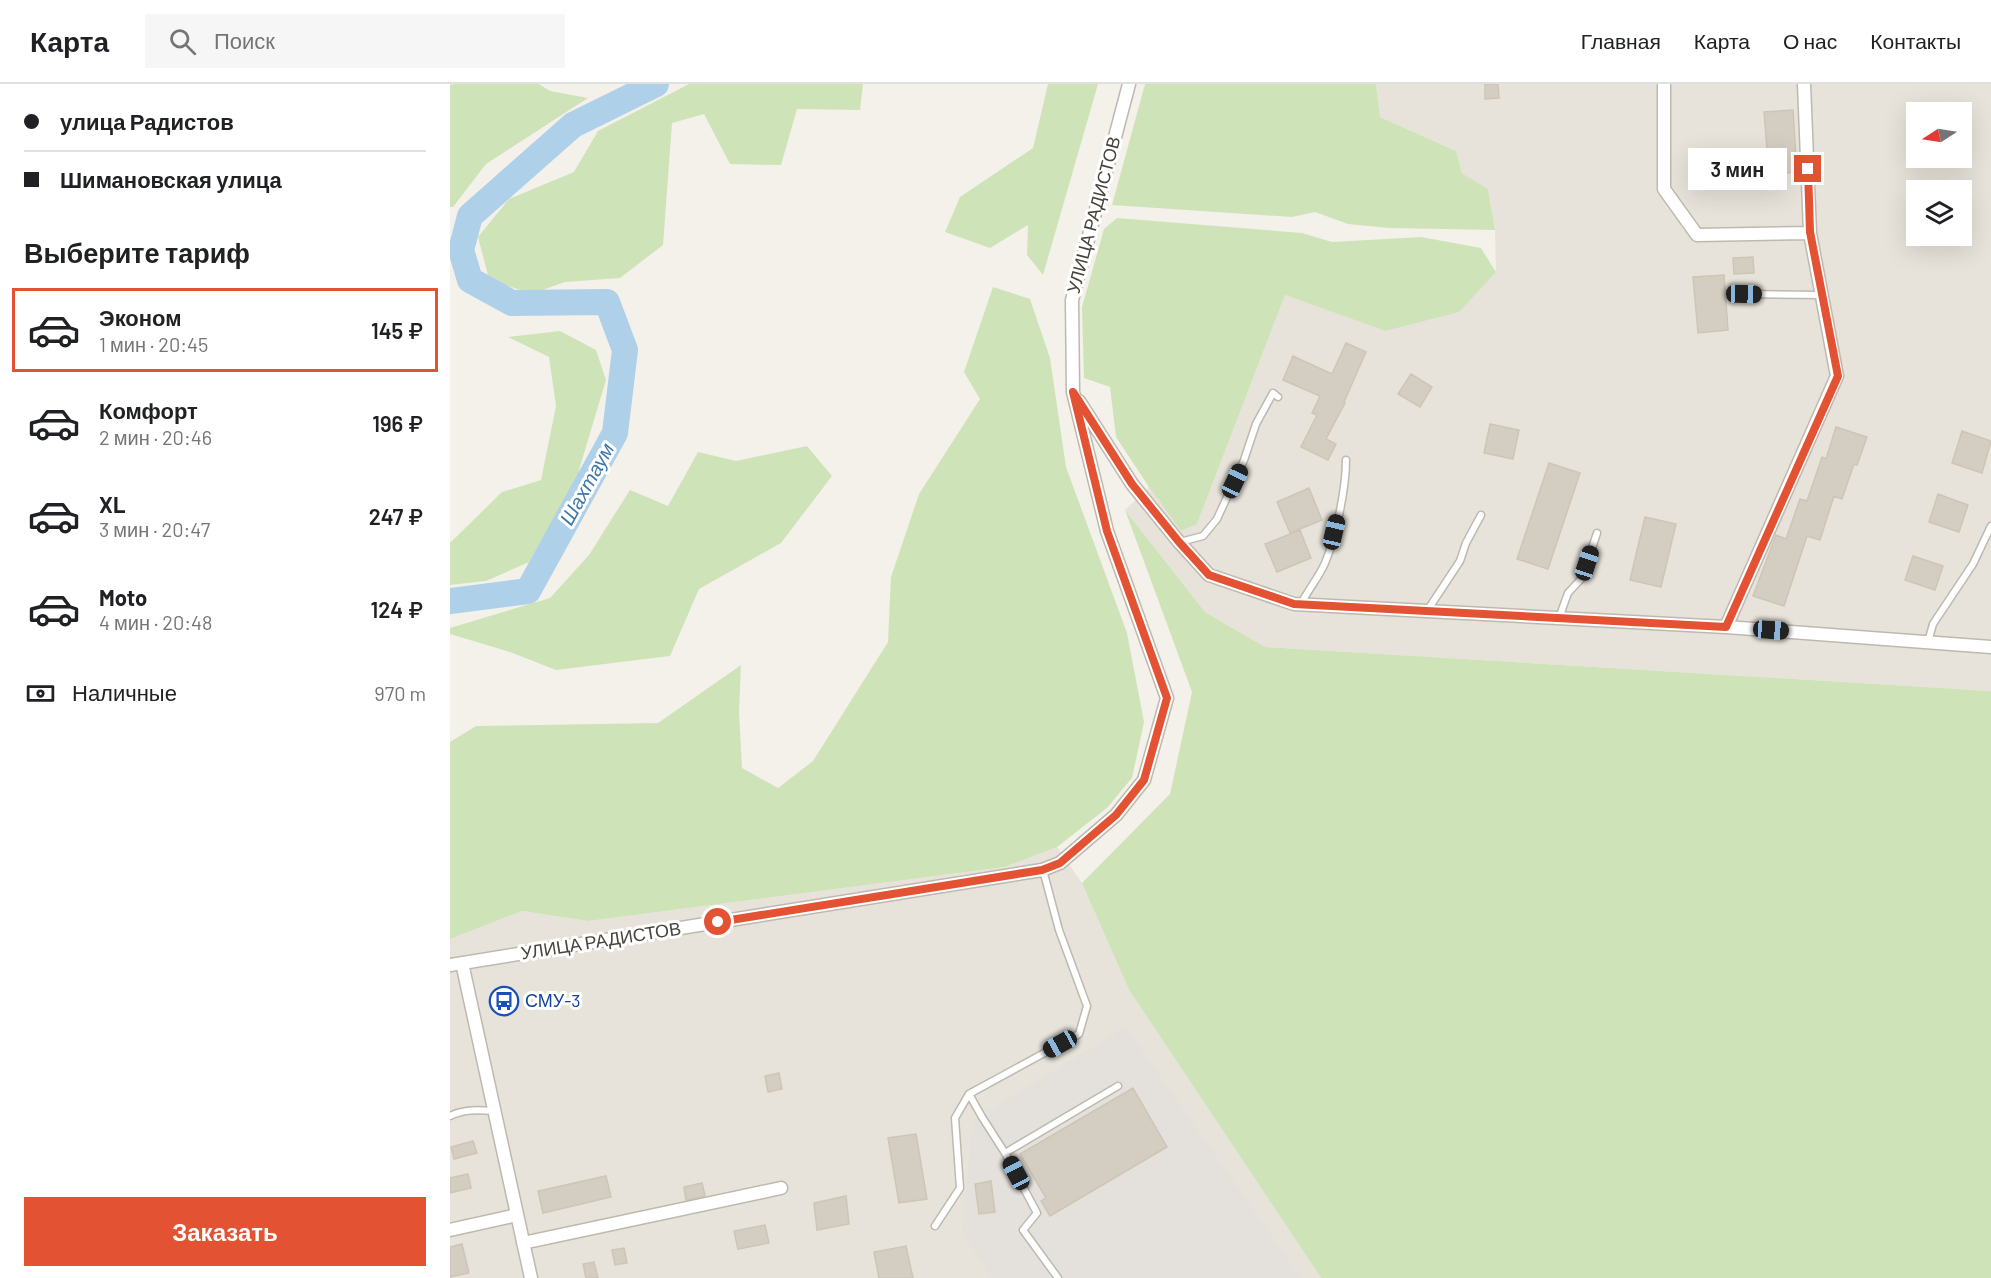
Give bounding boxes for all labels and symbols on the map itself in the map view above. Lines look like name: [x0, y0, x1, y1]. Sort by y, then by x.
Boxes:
north arrow: [1906, 102, 1972, 168]
street label: УЛИЦА РАДИСТОВ: [1061, 134, 1125, 296]
callout: 3 мин: [1688, 148, 1787, 190]
route end: [1794, 155, 1821, 182]
car: [1726, 285, 1762, 303]
water label: Шахтаум: [554, 438, 619, 529]
car: [1219, 461, 1251, 501]
car: [1321, 512, 1347, 552]
car: [1573, 543, 1601, 583]
car: [1752, 620, 1790, 640]
route start: [704, 908, 731, 935]
street label: УЛИЦА РАДИСТОВ: [519, 917, 682, 964]
bus stop icon: СМУ-3: [488, 985, 520, 1017]
place label: СМУ-3: [525, 989, 581, 1011]
car: [1040, 1027, 1080, 1061]
car: [1000, 1153, 1032, 1193]

